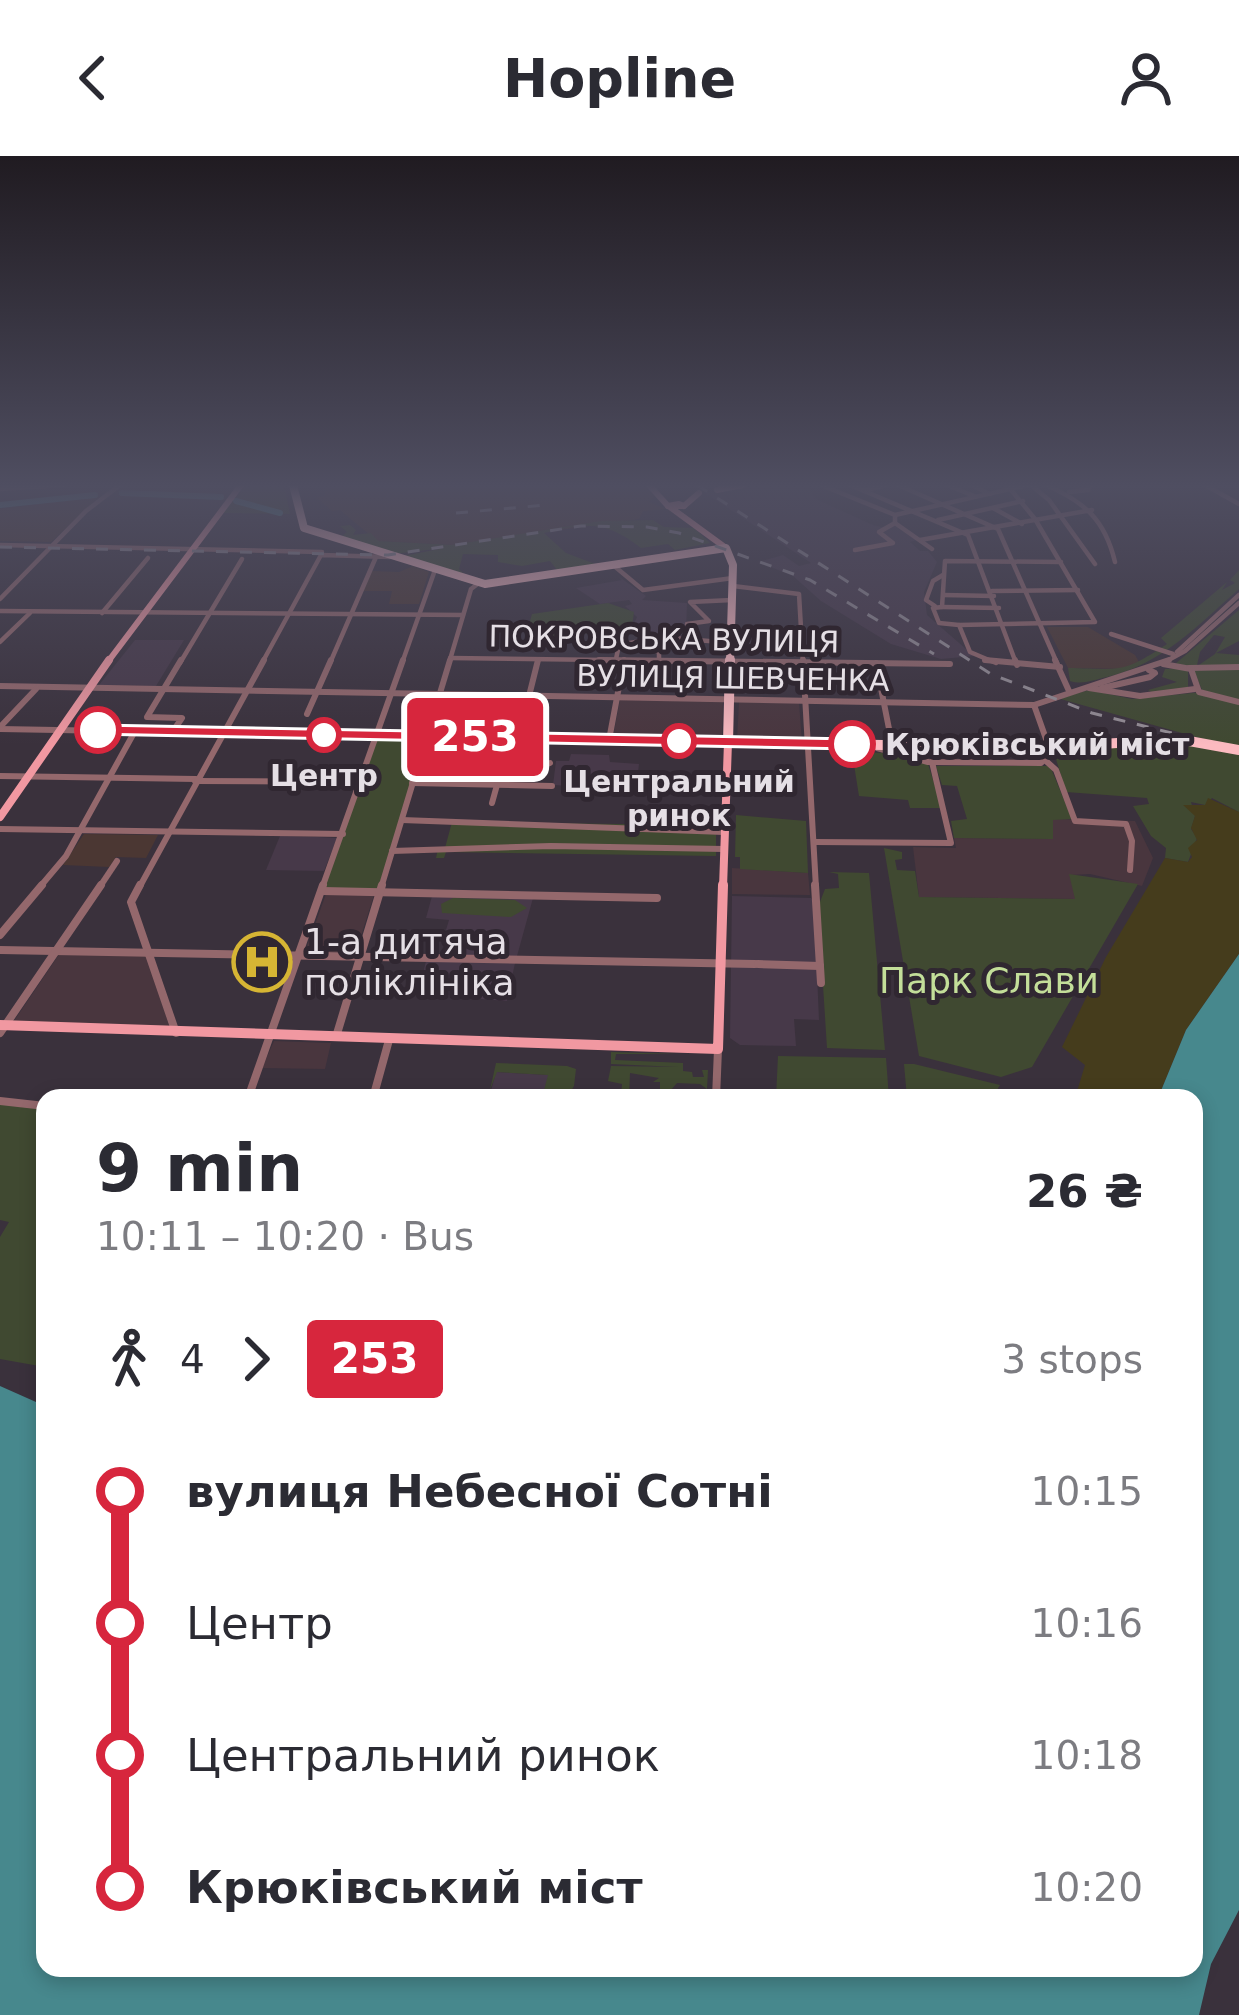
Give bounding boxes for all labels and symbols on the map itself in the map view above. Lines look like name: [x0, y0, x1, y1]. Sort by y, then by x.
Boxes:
street label: ПОКРОВСЬКА ВУЛИЦЯ: [488, 618, 840, 660]
street label: ВУЛИЦЯ ШЕВЧЕНКА: [576, 658, 890, 698]
line badge: 253: [406, 698, 544, 776]
unlabelled marker: [76, 708, 120, 752]
marker: Центр: [308, 719, 340, 751]
marker: Крюківський міст: [830, 722, 874, 766]
marker: Центральний ринок: [663, 725, 695, 757]
place label: Крюківський міст: [885, 727, 1190, 762]
place label: Центр: [270, 758, 378, 793]
place label: Центральний ринок: [563, 764, 795, 833]
place label: 1-а дитяча поліклініка: [304, 921, 515, 1003]
hospital icon: 1-а дитяча поліклініка: [231, 931, 293, 993]
park label: Парк Слави: [879, 960, 1099, 1001]

